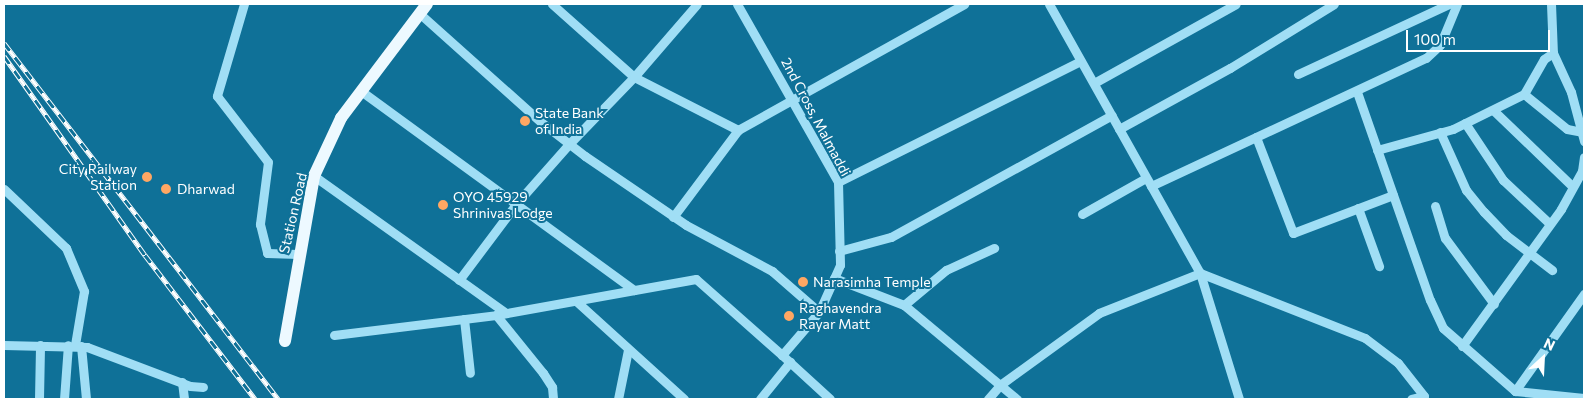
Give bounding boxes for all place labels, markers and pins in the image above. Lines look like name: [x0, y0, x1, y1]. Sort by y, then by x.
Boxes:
place label: State Bank of India: [535, 105, 604, 138]
marker: State Bank of India: [519, 115, 531, 127]
place label: City Railway Station: [59, 161, 137, 193]
marker: City Railway Station: [141, 171, 153, 183]
place label: Dharwad: [177, 181, 235, 197]
marker: Dharwad: [159, 182, 173, 196]
place label: OYO 45929 Shrinivas Lodge: [453, 189, 553, 222]
marker: OYO 45929 Shrinivas Lodge: [437, 199, 449, 211]
place label: Narasimha Temple: [813, 274, 931, 290]
marker: Narasimha Temple: [797, 276, 809, 288]
place label: Raghavendra Rayar Matt: [799, 300, 882, 332]
marker: Raghavendra Rayar Matt: [783, 310, 795, 322]

